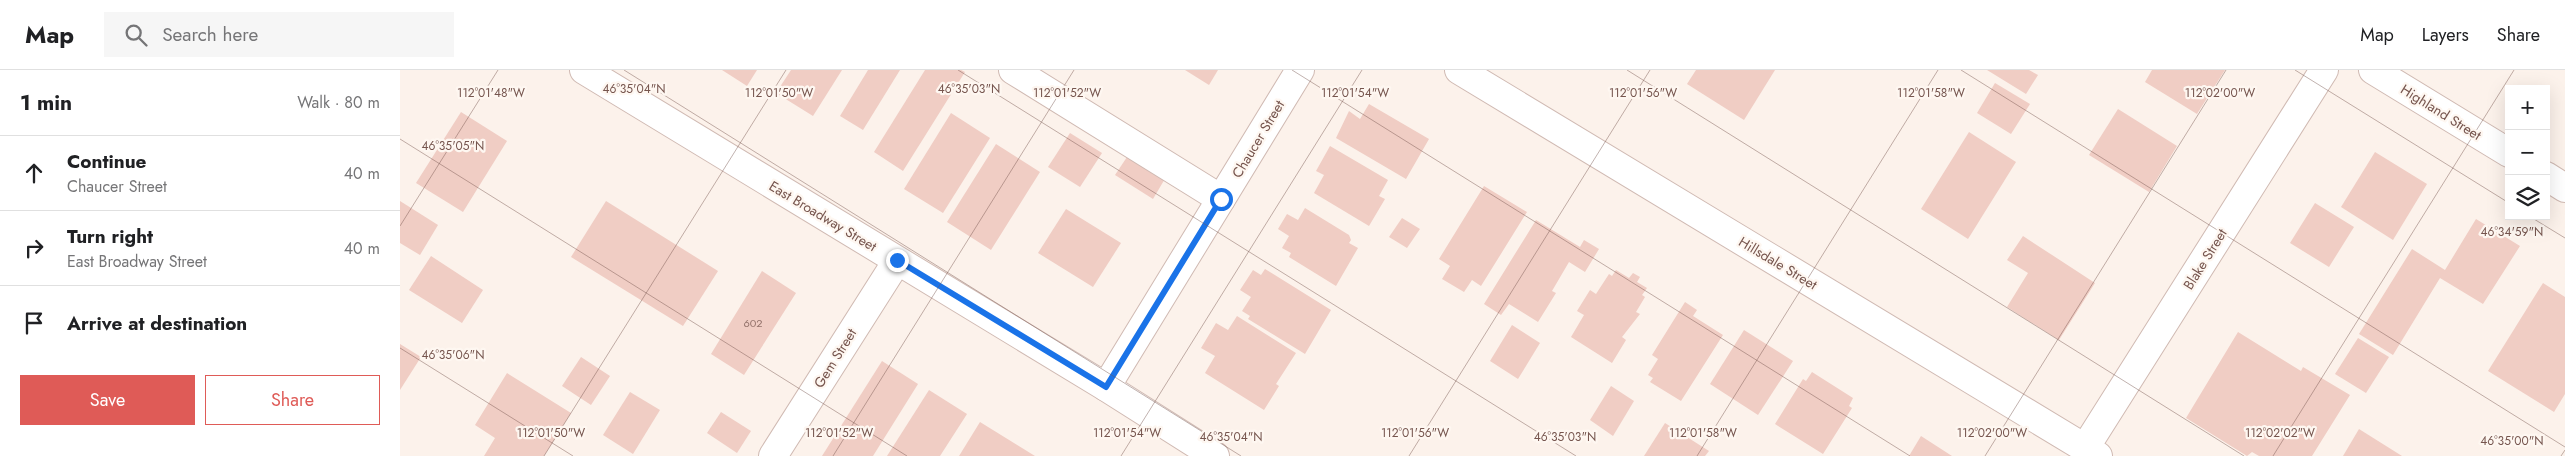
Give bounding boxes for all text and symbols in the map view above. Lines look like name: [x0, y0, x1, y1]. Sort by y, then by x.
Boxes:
search box: [104, 12, 454, 57]
text: Map: [25, 17, 74, 52]
icon: search: [122, 21, 150, 49]
text: Search here: [162, 21, 258, 48]
text: Map: [2360, 22, 2394, 48]
text: Layers: [2422, 22, 2469, 48]
text: Share: [2497, 22, 2540, 48]
street label: Highland Street: [2397, 79, 2486, 145]
text: 46°35'04"N: [602, 80, 666, 98]
text: 46°35'03"N: [938, 80, 1000, 98]
text: 112°01'48"W: [457, 84, 525, 102]
text: 112°01'50"W: [745, 84, 813, 102]
text: 112°01'52"W: [1033, 84, 1101, 102]
text: 112°01'54"W: [1321, 84, 1389, 102]
text: 112°01'56"W: [1609, 84, 1677, 102]
text: 112°01'58"W: [1897, 84, 1965, 102]
text: 112°02'00"W: [2185, 84, 2255, 102]
map controls: [2505, 85, 2550, 220]
button: +: [2505, 85, 2550, 130]
text: 1 min: [20, 88, 72, 118]
text: Walk · 80 m: [297, 91, 380, 114]
street label: Chaucer Street: [1227, 96, 1289, 182]
button: −: [2505, 130, 2550, 175]
text: 46°35'05"N: [422, 137, 484, 155]
text: Continue: [67, 148, 146, 175]
icon: ahead: [20, 159, 48, 187]
text: 40 m: [344, 162, 380, 185]
text: Chaucer Street: [67, 175, 167, 198]
button: layers: [2505, 175, 2550, 220]
street label: East Broadway Street: [765, 176, 881, 256]
route start: [1210, 188, 1233, 211]
text: Turn right: [67, 223, 153, 250]
text: 46°34'59"N: [2481, 223, 2543, 241]
street label: Blake Street: [2178, 224, 2232, 293]
street label: Hillsdale Street: [1735, 232, 1822, 295]
icon: right: [20, 234, 48, 262]
text: 40 m: [344, 237, 380, 260]
route end: [886, 249, 909, 272]
text: East Broadway Street: [67, 250, 207, 273]
icon: arrive: [20, 309, 48, 337]
text: Arrive at destination: [67, 310, 247, 337]
house number: 602: [743, 315, 763, 331]
street label: Gem Street: [809, 324, 861, 392]
text: 46°35'06"N: [422, 346, 484, 364]
button: Save: [20, 375, 195, 425]
button: Share: [205, 375, 380, 425]
text: 112°01'50"W: [517, 424, 585, 442]
text: 112°01'52"W: [805, 424, 873, 442]
text: 112°01'54"W: [1093, 424, 1161, 442]
text: 112°01'56"W: [1381, 424, 1449, 442]
text: 112°01'58"W: [1669, 424, 1737, 442]
text: 112°02'00"W: [1957, 424, 2027, 442]
text: 112°02'02"W: [2245, 424, 2315, 442]
text: 46°35'04"N: [1199, 428, 1263, 446]
text: 46°35'03"N: [1534, 428, 1596, 446]
text: 46°35'00"N: [2480, 432, 2544, 450]

